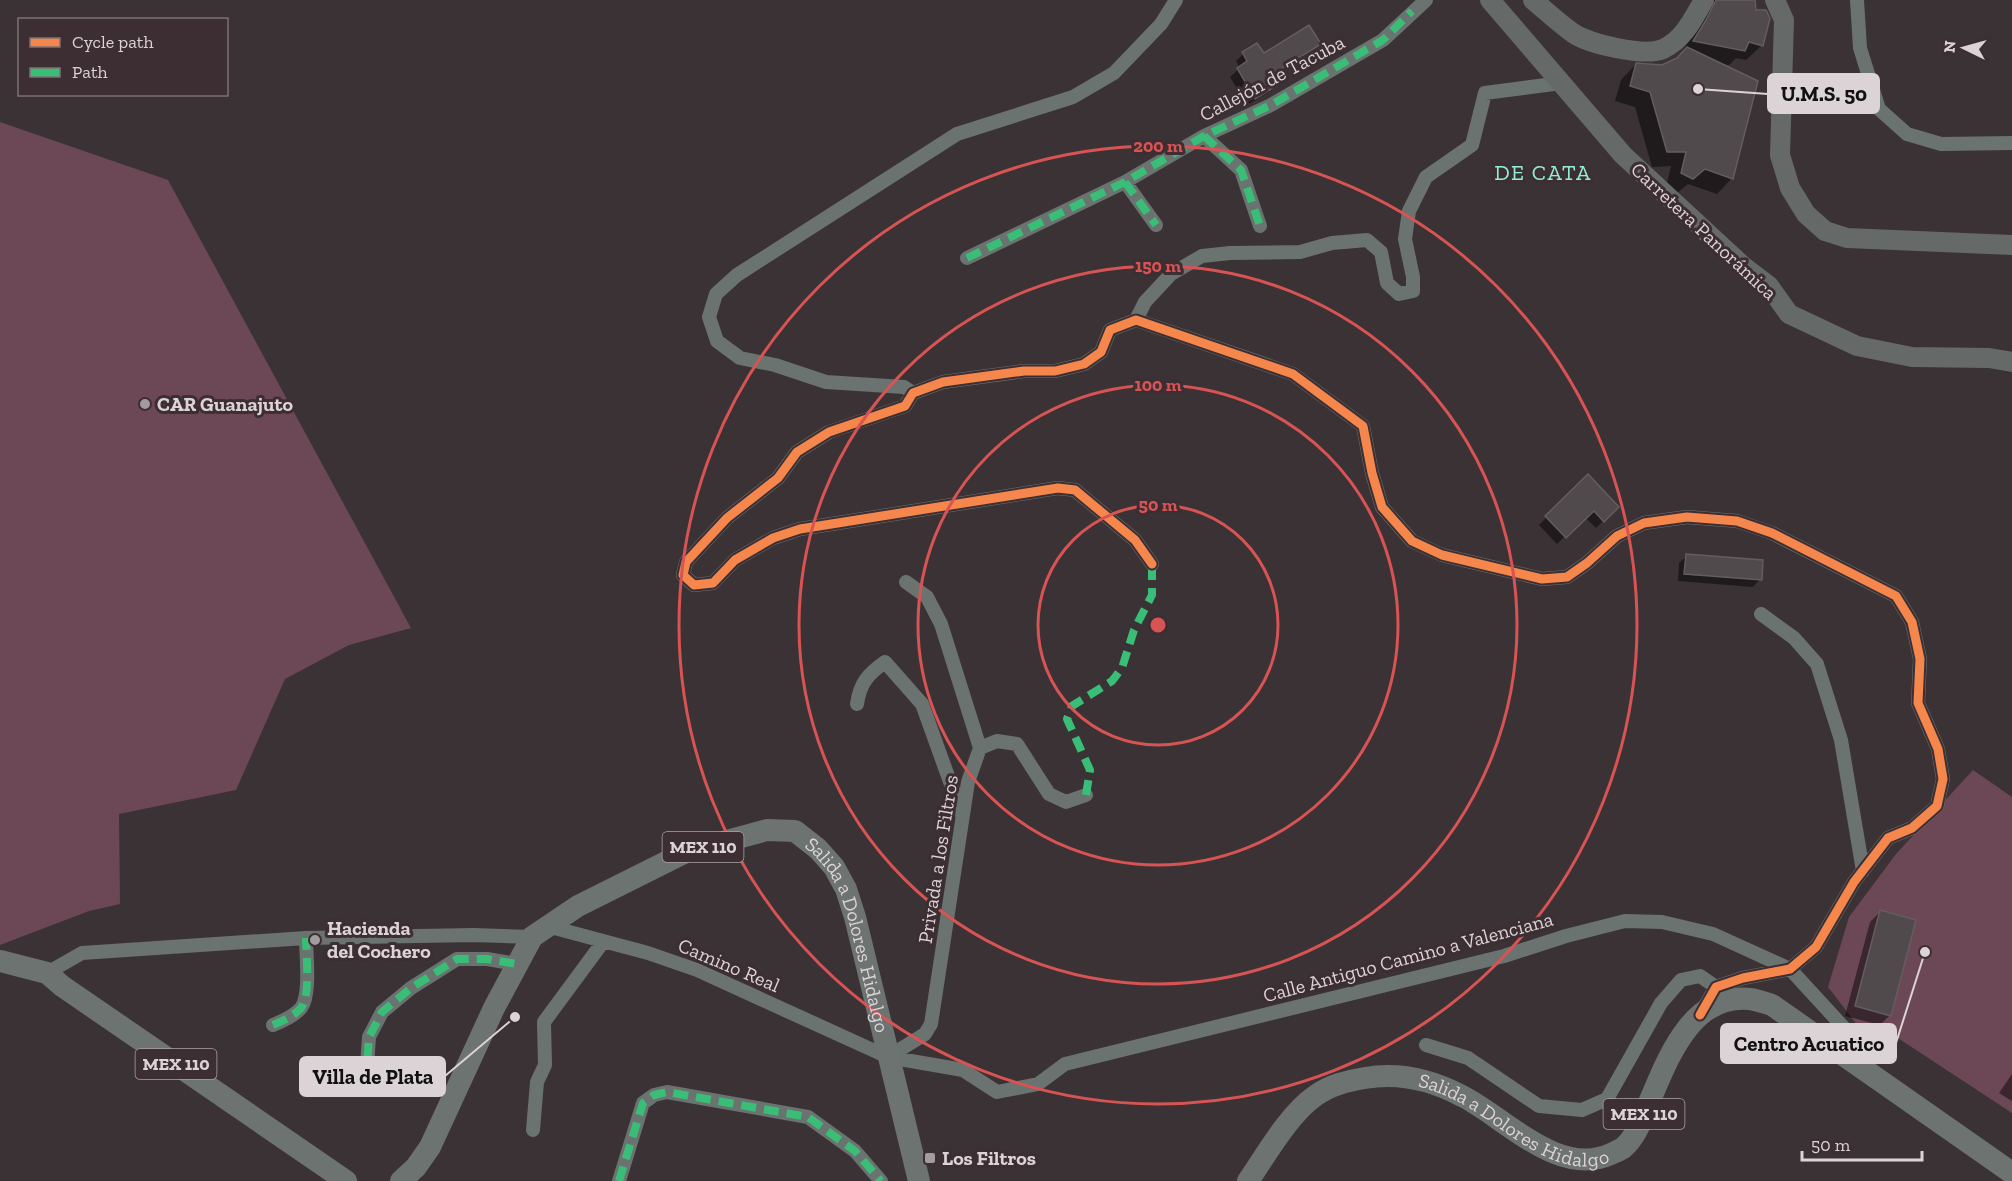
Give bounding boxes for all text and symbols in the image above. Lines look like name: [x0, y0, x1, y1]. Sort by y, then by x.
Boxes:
legend: [18, 18, 228, 96]
north arrow: [1934, 18, 1994, 78]
street label: Callejón de Tacuba: [1195, 30, 1349, 126]
text: Cycle path: [72, 31, 154, 53]
text: N: [1940, 40, 1960, 54]
text: Path: [72, 61, 108, 83]
callout: U.M.S. 50: [1768, 74, 1879, 113]
text: U.M.S. 50: [1781, 81, 1867, 106]
text: 200 m: [1133, 135, 1183, 157]
street label: Carretera Panorámica: [1626, 157, 1782, 305]
district label: DE CATA: [1494, 159, 1592, 186]
text: 150 m: [1135, 255, 1181, 277]
text: 100 m: [1134, 374, 1182, 396]
place label: CAR Guanajuto: [157, 392, 293, 416]
marker: CAR Guanajuto: [138, 397, 152, 411]
text: 50 m: [1139, 494, 1178, 516]
centre of rings: [1148, 615, 1168, 635]
street label: Privada a los Filtros: [913, 773, 963, 945]
road number: MEX 110: [662, 832, 744, 862]
street label: Salida a Dolores Hidalgo: [801, 832, 895, 1035]
street label: Calle Antiguo Camino a Valenciana: [1260, 907, 1556, 1007]
place label: Hacienda del Cochero: [327, 916, 431, 963]
marker: Hacienda del Cochero: [308, 933, 322, 947]
street label: Camino Real: [675, 933, 783, 997]
callout: Centro Acuatico: [1721, 1024, 1896, 1063]
text: Centro Acuatico: [1734, 1031, 1884, 1056]
road number: MEX 110: [136, 1049, 216, 1079]
callout: Villa de Plata: [300, 1057, 445, 1096]
text: Villa de Plata: [313, 1064, 434, 1089]
street label: Salida a Dolores Hidalgo: [1416, 1068, 1612, 1172]
road number: MEX 110: [1604, 1099, 1684, 1129]
scale bar: [1802, 1124, 1922, 1162]
text: 50 m: [1811, 1134, 1851, 1156]
place label: Los Filtros: [942, 1146, 1036, 1170]
marker: Los Filtros: [923, 1151, 937, 1165]

